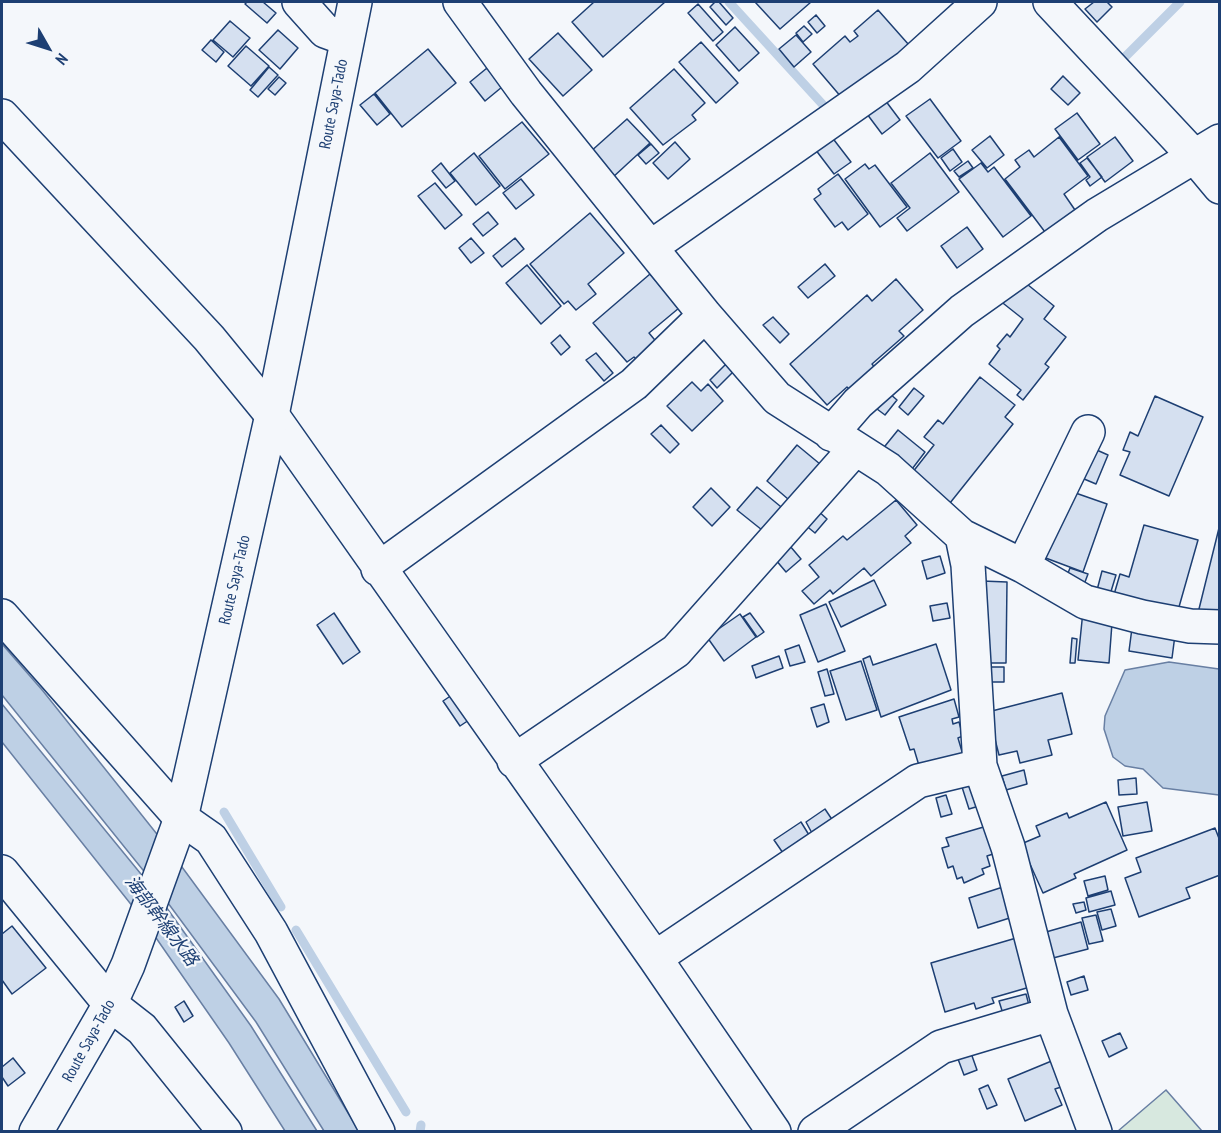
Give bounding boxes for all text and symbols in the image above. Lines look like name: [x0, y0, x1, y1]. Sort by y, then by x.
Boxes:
north arrow: [18, 18, 78, 78]
text: N: [52, 50, 72, 69]
street label: Route Saya-Tado: [316, 57, 352, 151]
street label: Route Saya-Tado: [215, 533, 255, 627]
water label: 海部幹線水路: [120, 871, 202, 971]
street label: Route Saya-Tado: [58, 996, 120, 1086]

